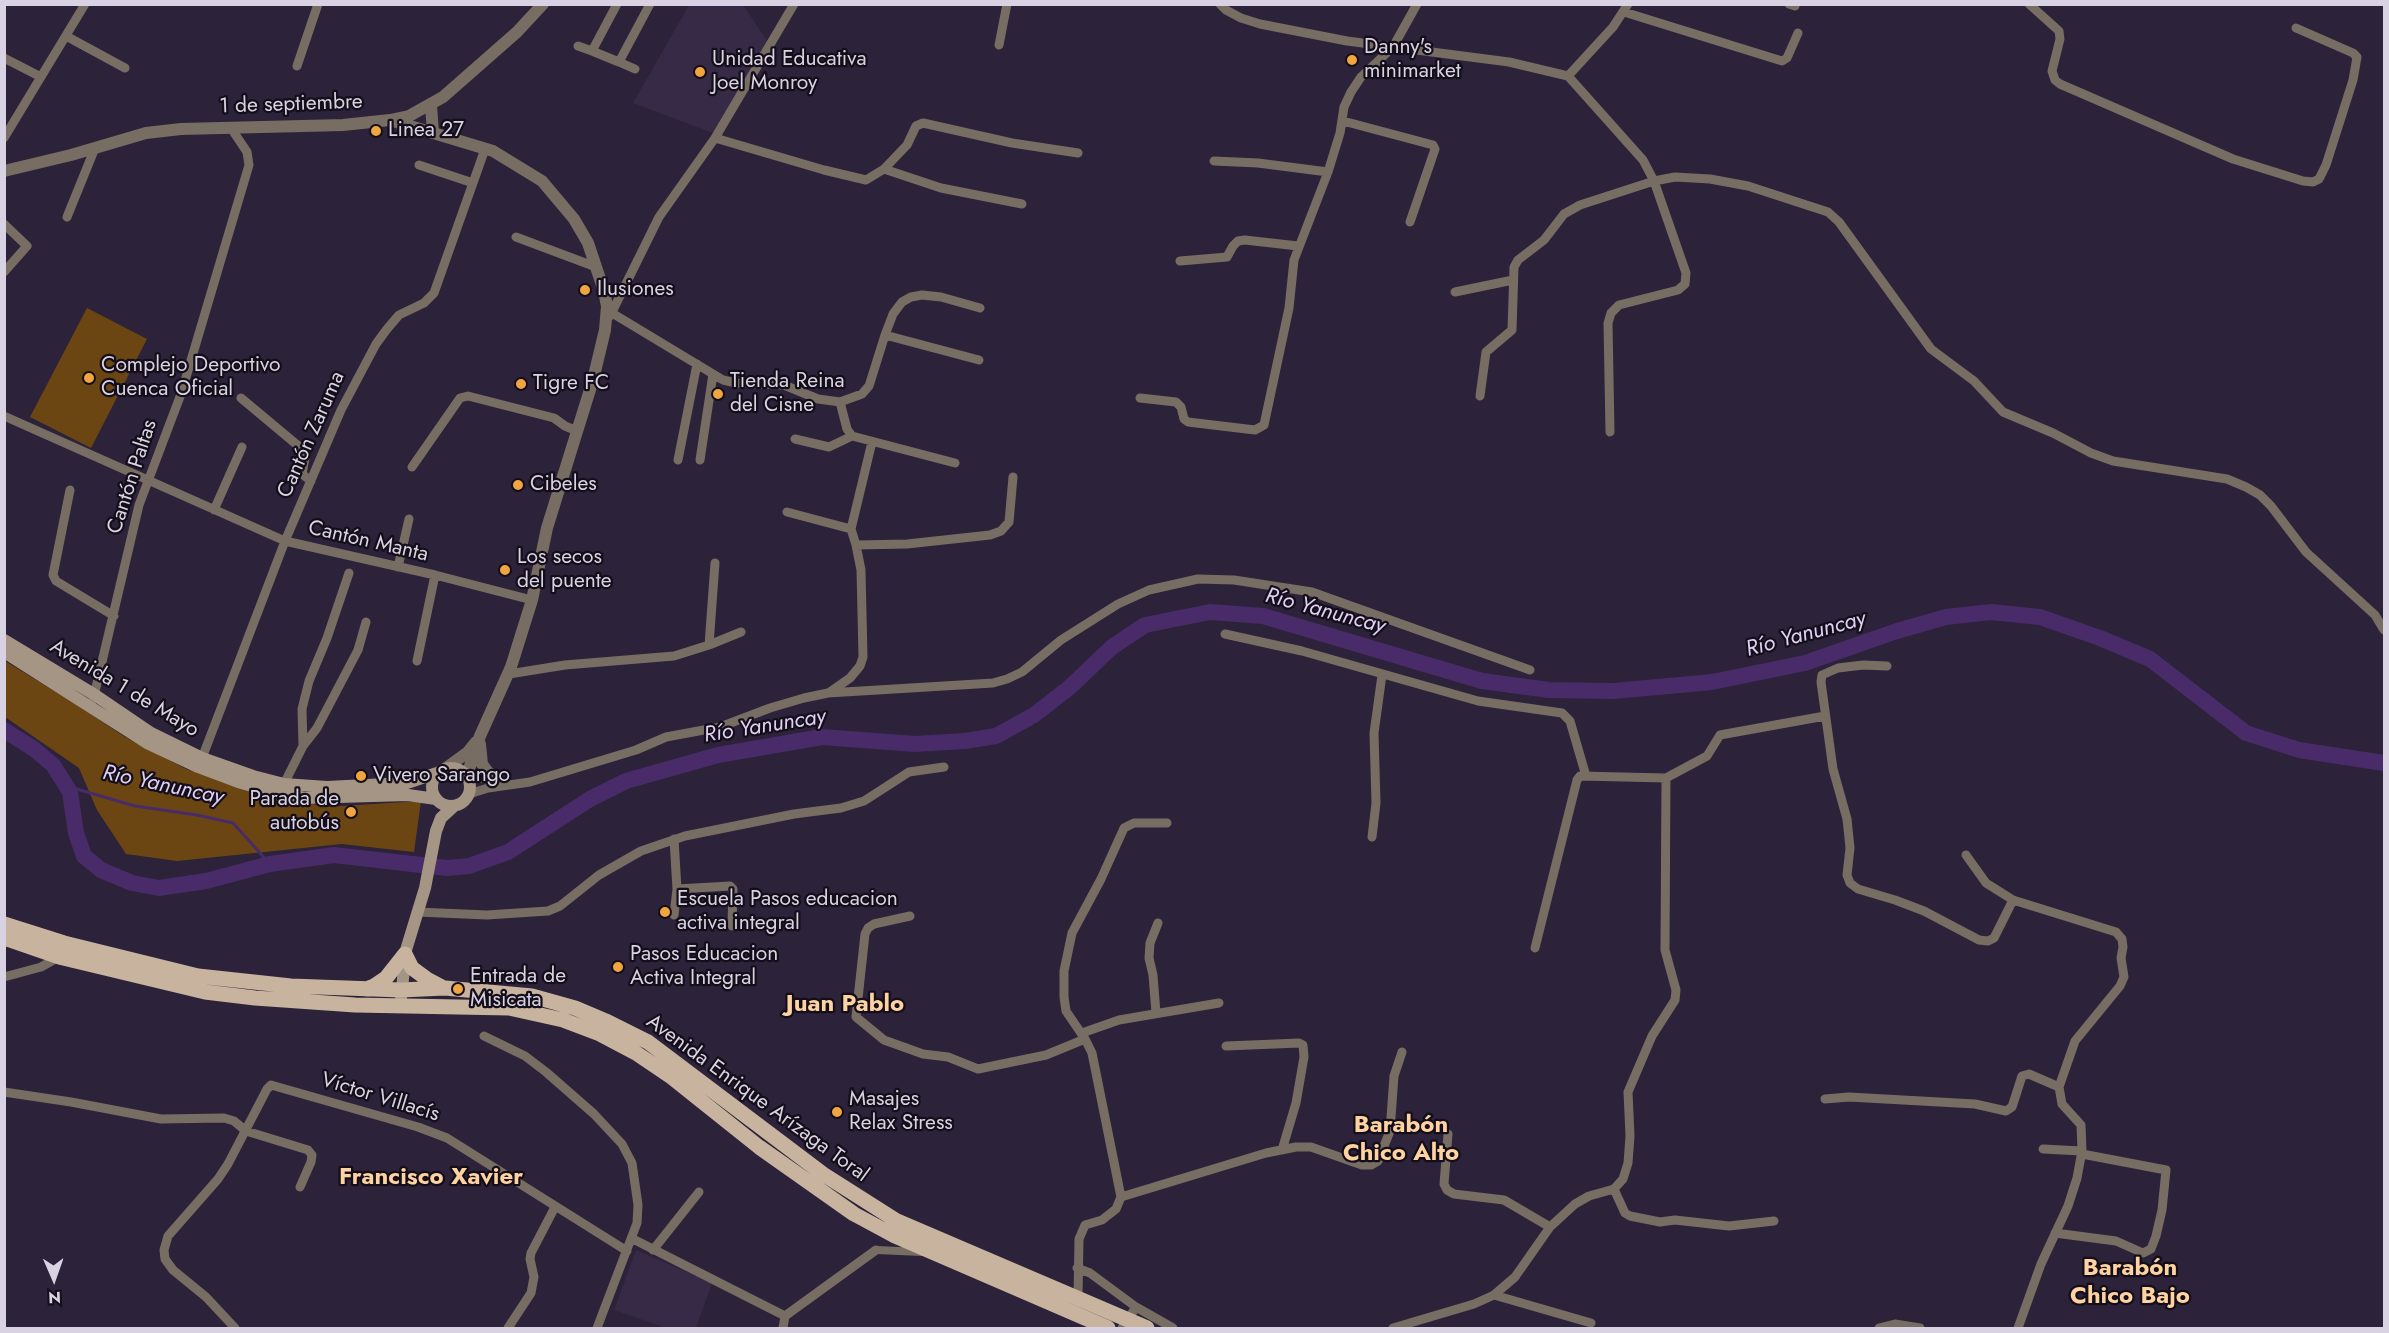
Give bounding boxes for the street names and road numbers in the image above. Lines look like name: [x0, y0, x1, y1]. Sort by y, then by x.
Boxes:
street label: 1 de septiembre: [219, 90, 363, 120]
street label: Cantón Zaruma: [273, 368, 351, 502]
street label: Cantón Paltas: [103, 417, 163, 537]
street label: Cantón Manta: [305, 516, 431, 568]
street label: Avenida 1 de Mayo: [45, 635, 203, 743]
street label: Avenida Enrique Arízaga Toral: [641, 1010, 873, 1188]
street label: Víctor Villacís: [318, 1068, 442, 1128]

